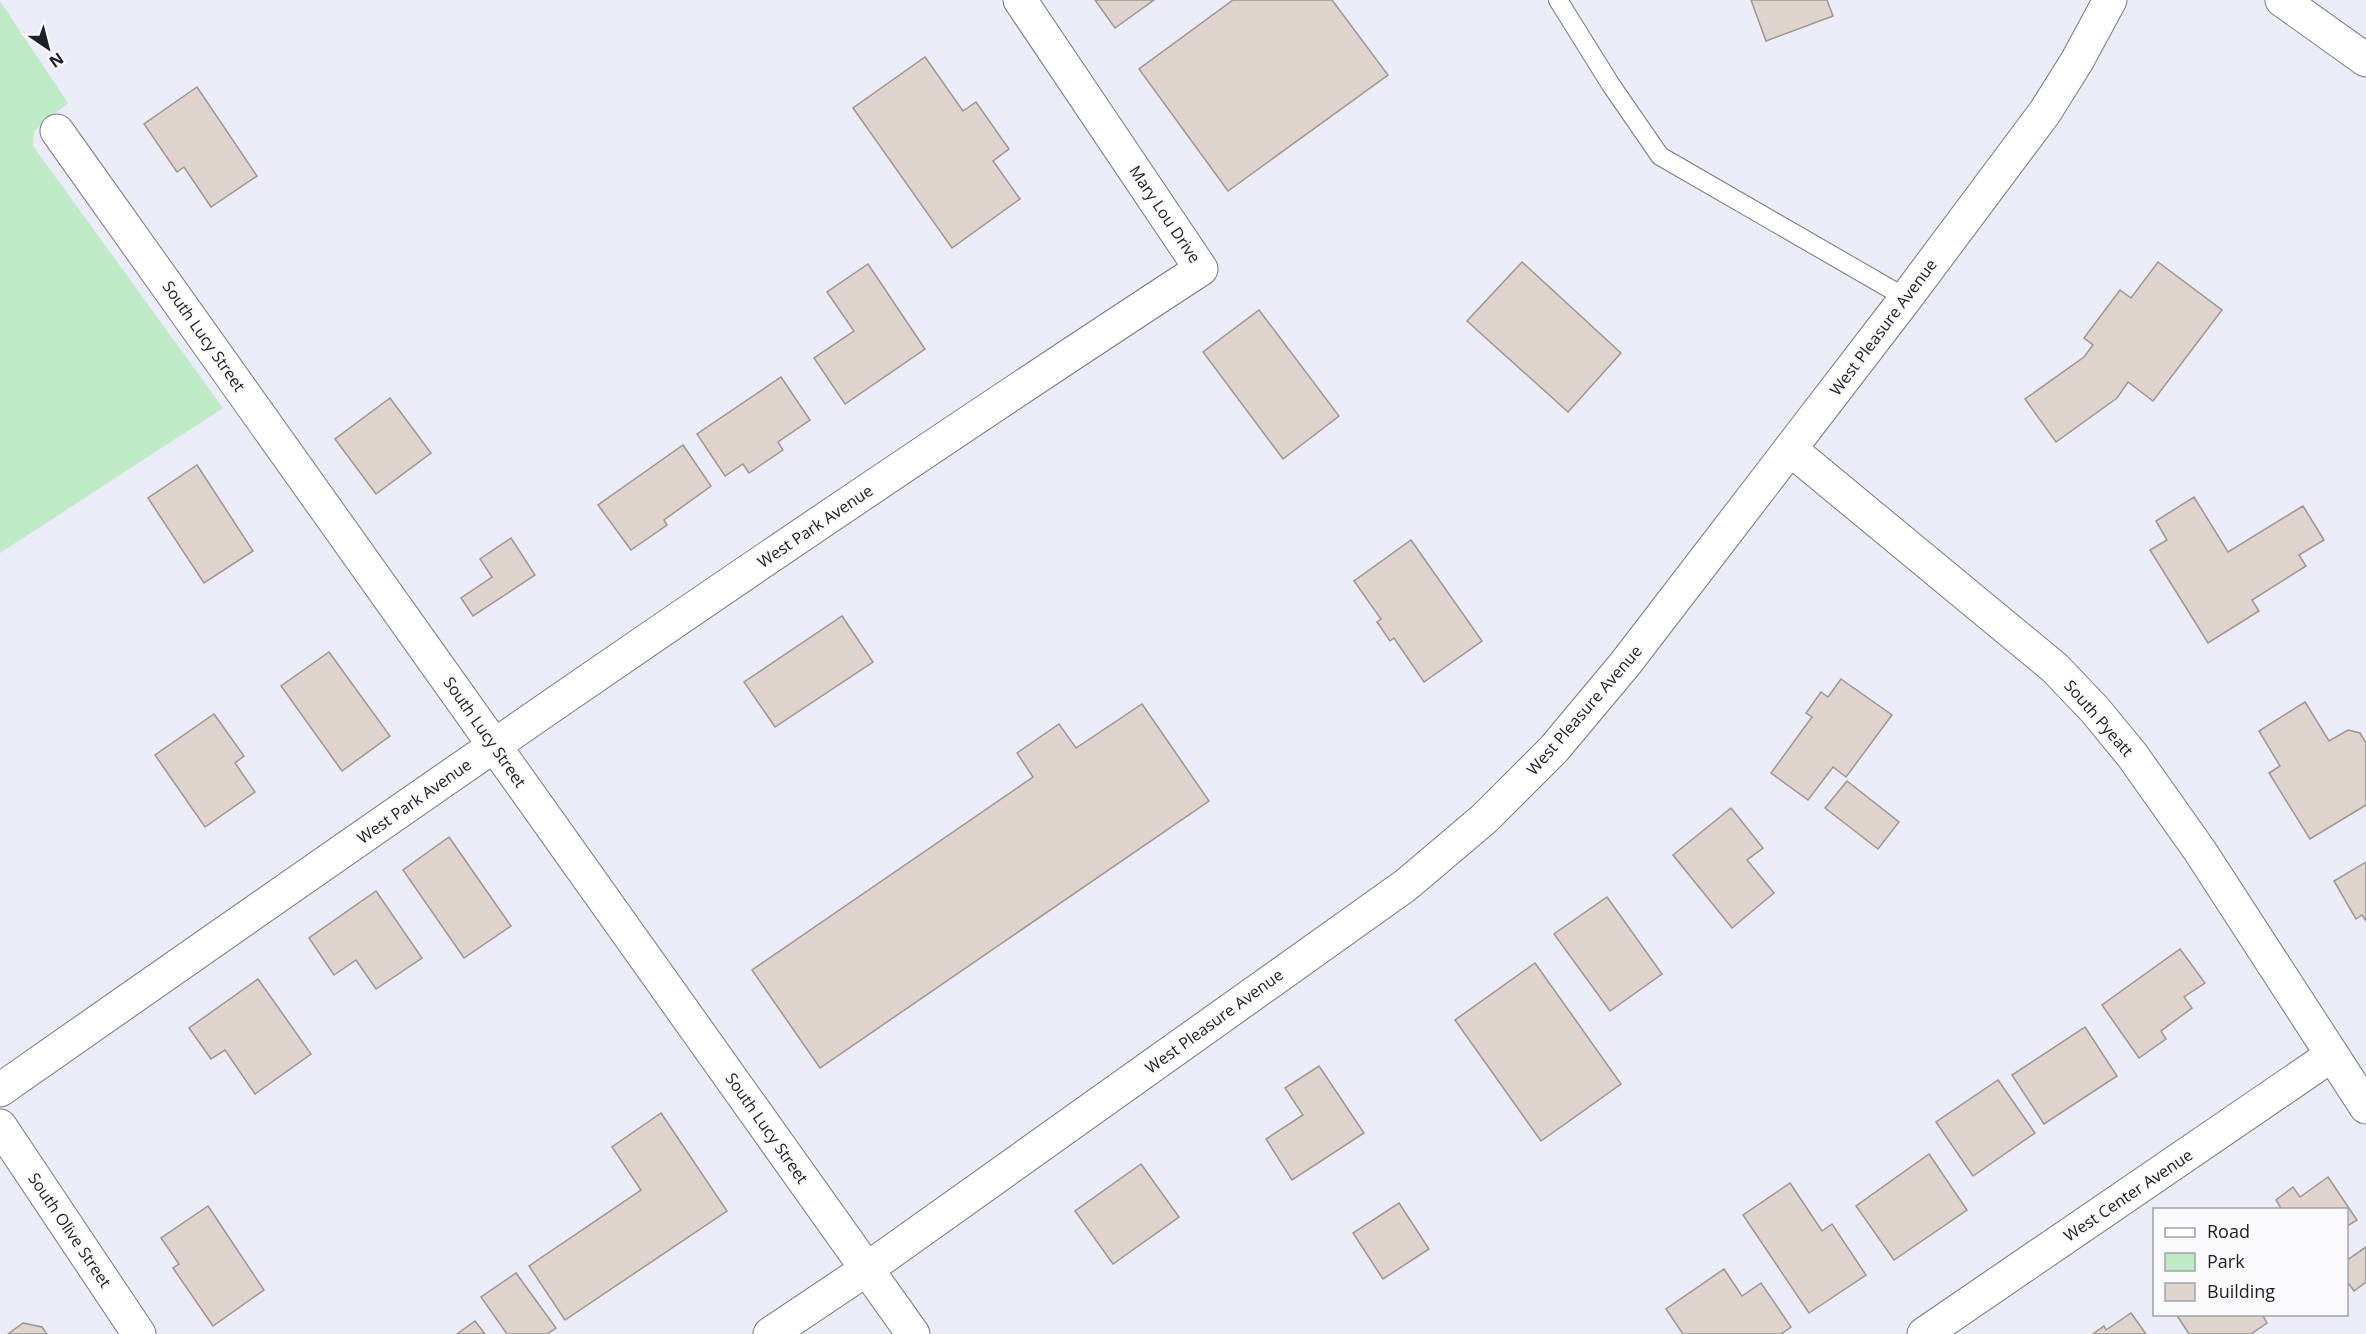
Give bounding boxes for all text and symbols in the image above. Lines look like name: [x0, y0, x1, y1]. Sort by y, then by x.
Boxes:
north arrow: [18, 18, 78, 78]
text: N: [45, 48, 68, 73]
street label: Mary Lou Drive: [1124, 161, 1206, 267]
street label: West Pleasure Avenue: [1824, 254, 1942, 400]
street label: South Lucy Street: [158, 276, 251, 396]
street label: West Park Avenue: [753, 479, 877, 573]
street label: West Pleasure Avenue: [1521, 640, 1647, 780]
street label: South Lucy Street: [439, 672, 532, 792]
street label: South Pyeatt: [2060, 675, 2139, 761]
street label: West Park Avenue: [353, 753, 475, 849]
street label: West Pleasure Avenue: [1141, 963, 1287, 1079]
street label: South Lucy Street: [721, 1068, 814, 1188]
street label: West Center Avenue: [2059, 1144, 2197, 1246]
street label: South Olive Street: [23, 1168, 117, 1292]
legend: [2153, 1208, 2348, 1316]
text: Road: [2207, 1219, 2250, 1243]
text: Park: [2207, 1249, 2245, 1273]
text: Building: [2207, 1279, 2275, 1303]

